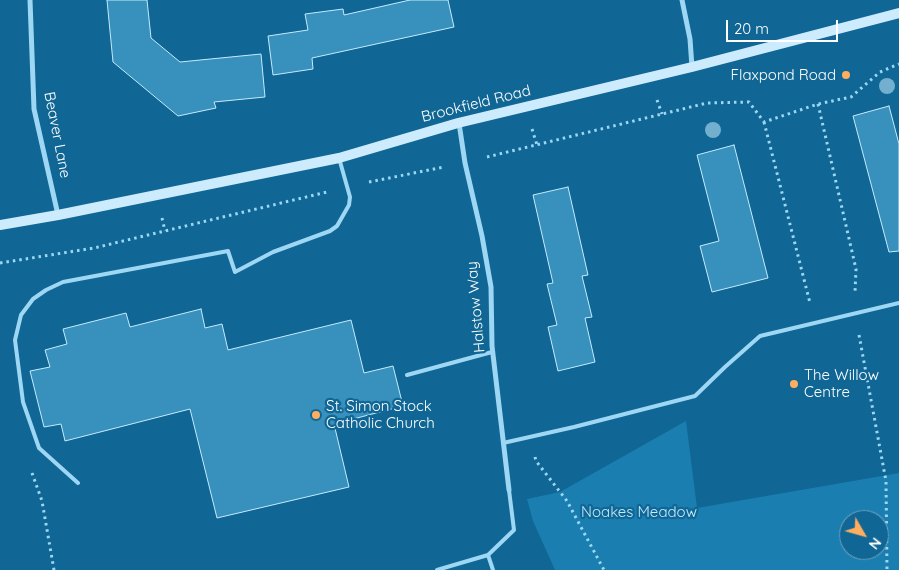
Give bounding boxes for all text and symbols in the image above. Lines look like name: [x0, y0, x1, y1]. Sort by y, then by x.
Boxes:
scale bar: [729, 10, 842, 42]
text: 20 m: [734, 19, 769, 38]
place label: Flaxpond Road: [730, 66, 836, 84]
marker: Flaxpond Road: [840, 69, 852, 81]
street label: Brookfield Road: [419, 82, 533, 126]
street label: Beaver Lane: [40, 90, 74, 180]
street label: Halstow Way: [463, 260, 489, 354]
place label: The Willow Centre: [804, 366, 879, 401]
marker: The Willow Centre: [788, 378, 800, 390]
place label: St. Simon Stock Catholic Church: [326, 397, 435, 432]
marker: St. Simon Stock Catholic Church: [310, 409, 322, 421]
park label: Noakes Meadow: [581, 503, 697, 521]
north arrow: [839, 510, 889, 560]
text: N: [865, 534, 885, 553]

